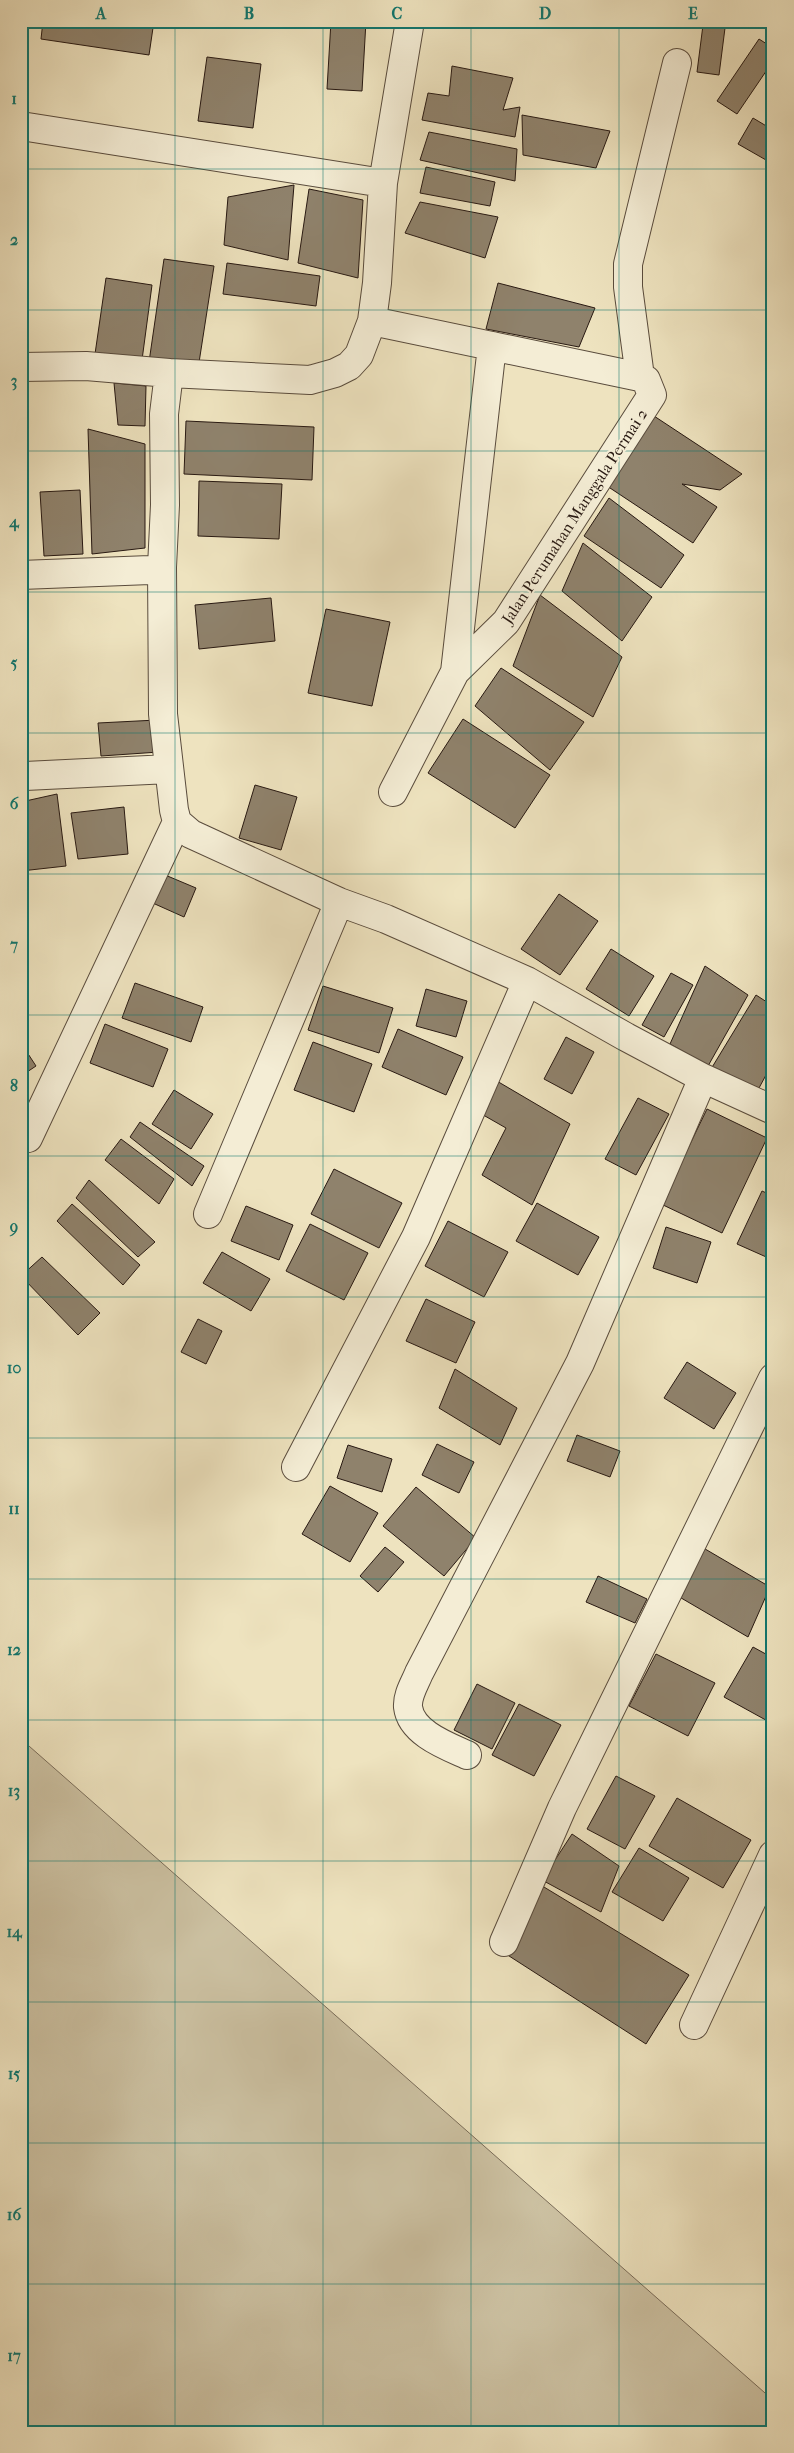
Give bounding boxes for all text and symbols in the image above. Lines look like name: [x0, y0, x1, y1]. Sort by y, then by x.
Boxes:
text: A: [95, 4, 107, 23]
text: B: [244, 4, 254, 23]
text: C: [392, 4, 403, 23]
text: D: [539, 4, 551, 23]
text: E: [688, 4, 698, 23]
text: 1: [11, 89, 17, 108]
text: 2: [10, 230, 18, 249]
text: 3: [11, 371, 17, 391]
street label: Jalan Perumahan Manggala Permai 2: [497, 405, 651, 629]
text: 4: [8, 512, 20, 532]
text: 5: [11, 653, 18, 672]
text: 6: [10, 794, 19, 813]
text: 7: [9, 935, 18, 954]
text: 8: [10, 1076, 18, 1095]
text: 9: [9, 1217, 18, 1237]
text: 10: [7, 1358, 21, 1377]
text: 11: [8, 1499, 20, 1518]
text: 12: [7, 1640, 21, 1659]
text: 13: [8, 1781, 20, 1801]
text: 14: [6, 1922, 23, 1942]
text: 15: [8, 2064, 20, 2083]
text: 16: [7, 2205, 21, 2224]
text: 17: [7, 2346, 21, 2365]

